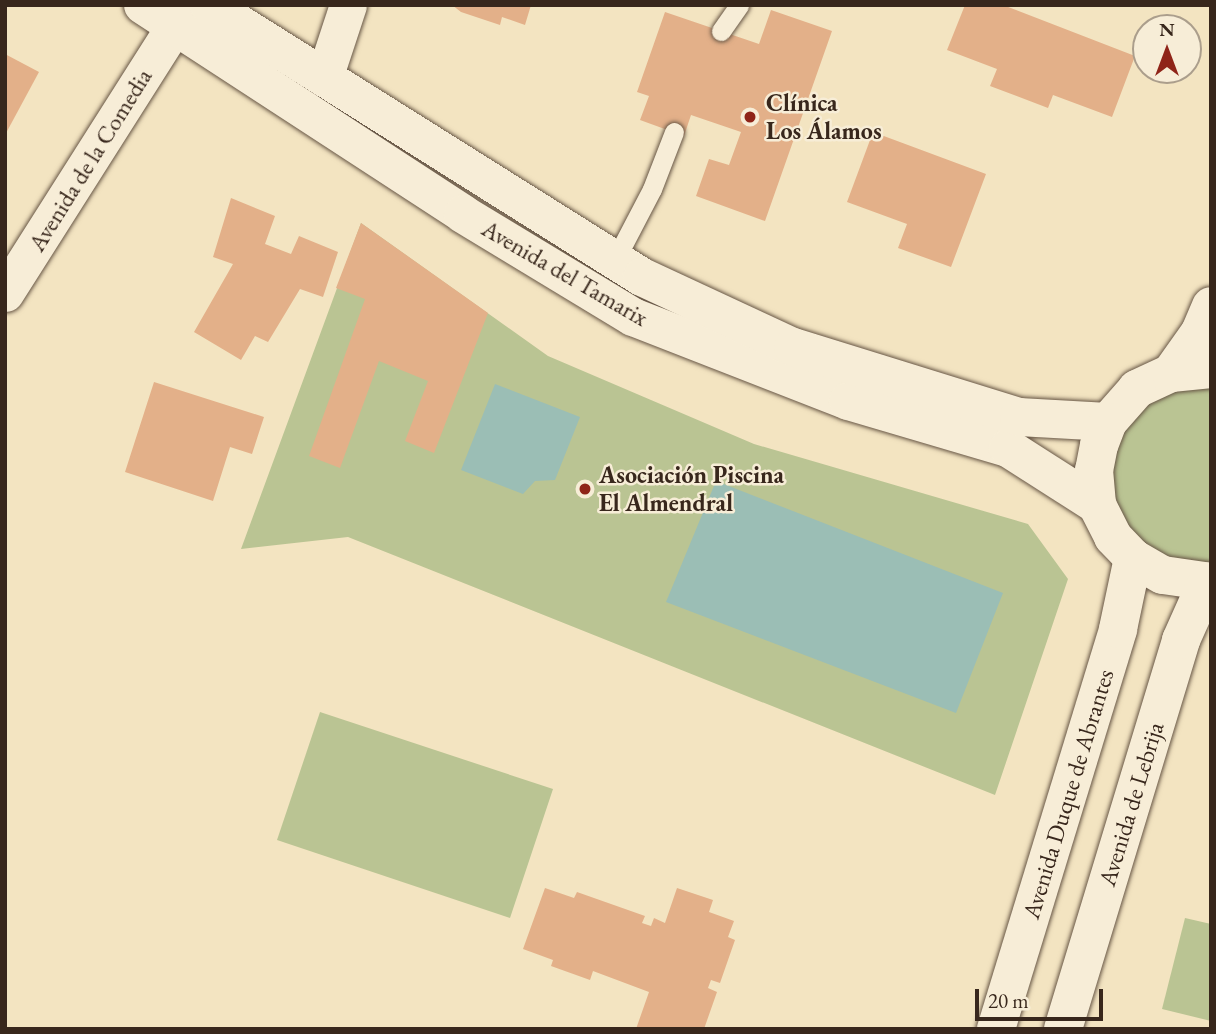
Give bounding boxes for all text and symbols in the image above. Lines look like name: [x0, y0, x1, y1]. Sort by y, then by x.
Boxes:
north arrow: [1132, 14, 1202, 84]
text: N: [1159, 17, 1175, 42]
street label: Avenida de la Comedia: [22, 63, 158, 257]
place label: Clínica Los Álamos: [766, 89, 882, 145]
marker: Clínica Los Álamos: [740, 107, 760, 127]
street label: Avenida del Tamarix: [477, 214, 653, 332]
place label: Asociación Piscina El Almendral: [599, 461, 784, 517]
marker: Asociación Piscina El Almendral: [577, 481, 593, 497]
street label: Avenida Duque de Abrantes: [1016, 666, 1120, 922]
street label: Avenida de Lebrija: [1092, 718, 1170, 890]
scale bar: [978, 974, 1106, 1018]
text: 20 m: [988, 987, 1029, 1014]

